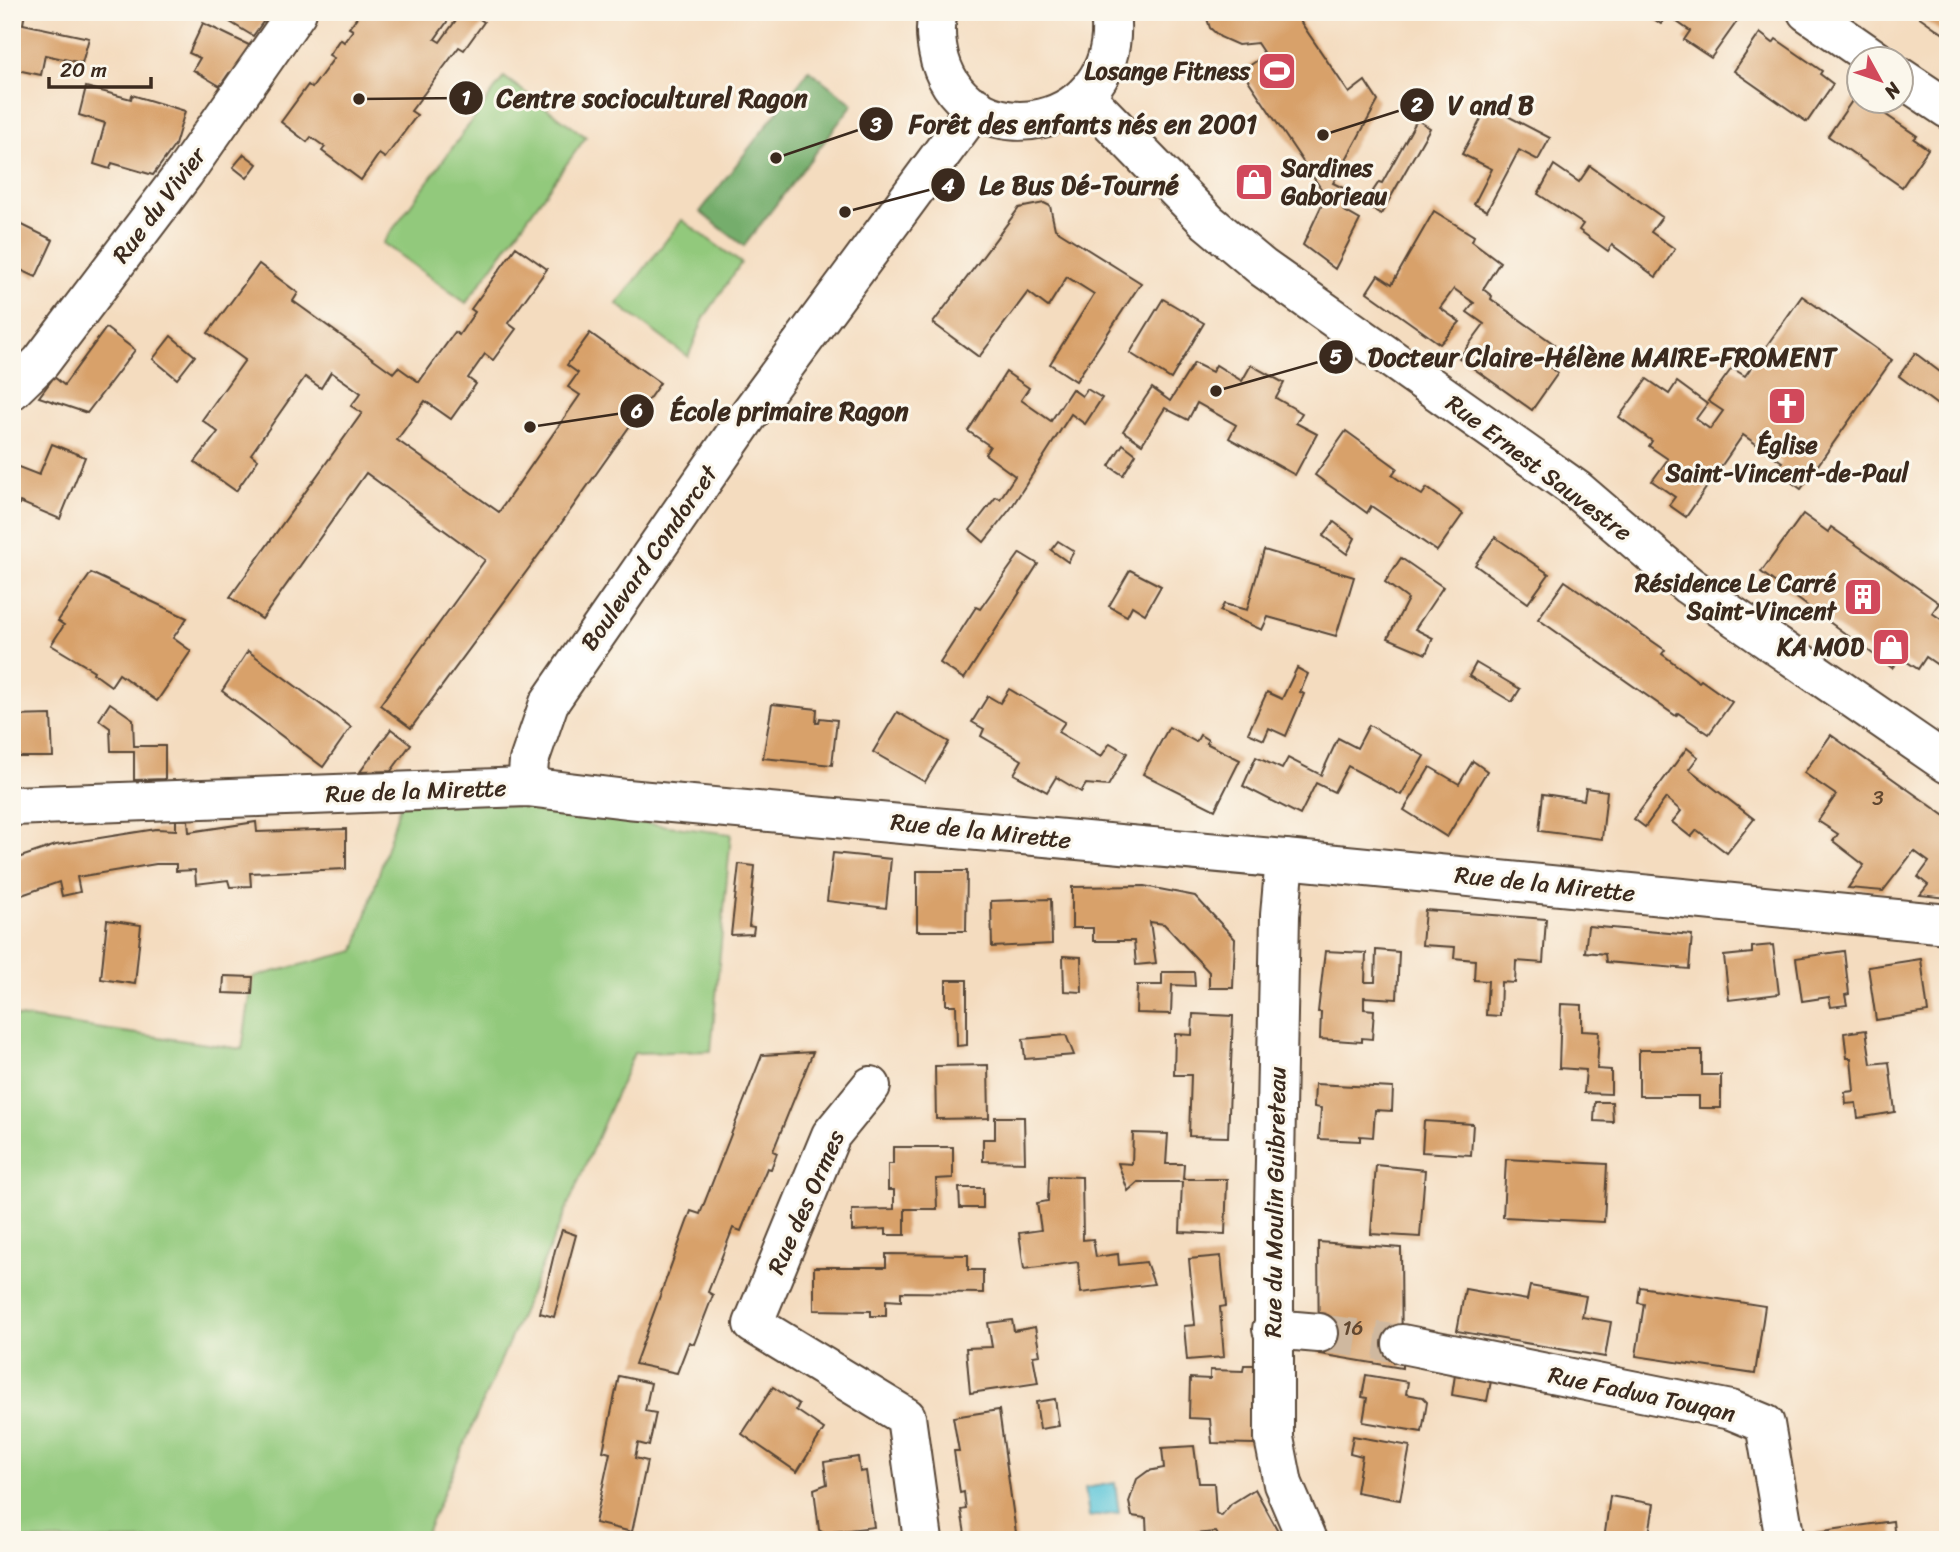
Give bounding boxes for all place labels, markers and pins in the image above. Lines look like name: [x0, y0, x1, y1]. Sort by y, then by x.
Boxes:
place label: Losange Fitness: [1084, 50, 1251, 92]
sports icon: Losange Fitness: [1256, 50, 1298, 92]
callout: Centre socioculturel Ragon: [448, 74, 821, 121]
callout: V and B: [1399, 81, 1548, 128]
callout: Forêt des enfants nés en 2001: [858, 101, 1272, 148]
place label: Sardines Gaborieau: [1280, 147, 1387, 217]
shop icon: Sardines Gaborieau: [1233, 161, 1275, 203]
callout: Le Bus Dé-Tourné: [930, 162, 1192, 209]
callout: Docteur Claire-Hélène MAIRE-FROMENT: [1319, 333, 1850, 380]
church icon: Église Saint-Vincent-de-Paul: [1766, 385, 1808, 427]
callout: École primaire Ragon: [620, 387, 922, 434]
place label: Église Saint-Vincent-de-Paul: [1665, 424, 1910, 494]
place label: Résidence Le Carré Saint-Vincent: [1634, 562, 1837, 632]
building icon: Résidence Le Carré Saint-Vincent: [1842, 576, 1884, 618]
place label: KA MOD: [1776, 626, 1865, 668]
shop icon: KA MOD: [1870, 626, 1912, 668]

